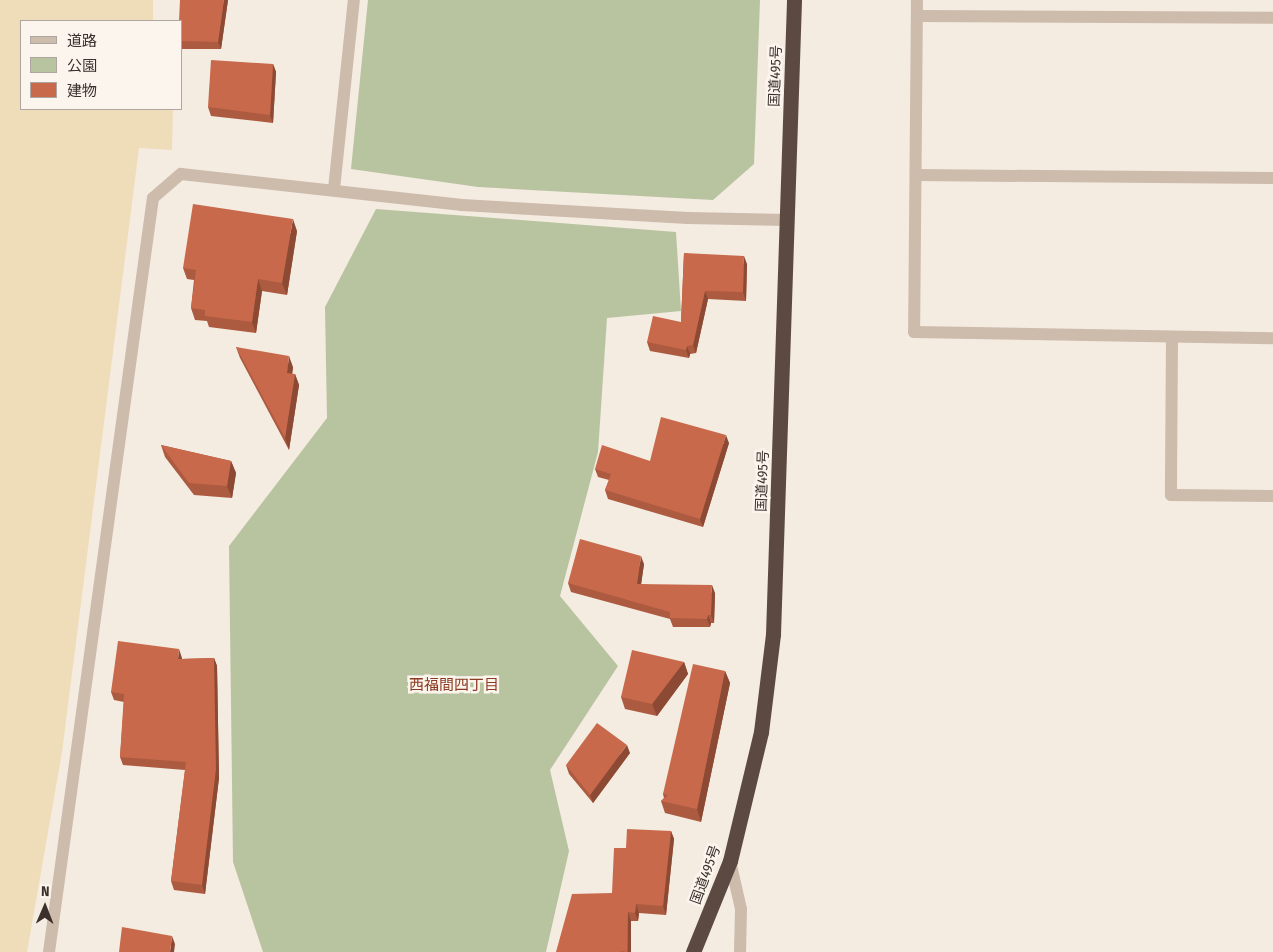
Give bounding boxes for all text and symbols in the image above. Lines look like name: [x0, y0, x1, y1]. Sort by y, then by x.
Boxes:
legend: [20, 20, 182, 110]
text: 道路: [67, 32, 97, 50]
street label: 国道495号: [767, 45, 785, 107]
text: 公園: [67, 57, 97, 75]
text: 建物: [67, 82, 97, 100]
street label: 国道495号: [754, 450, 772, 512]
district label: 西福間四丁目: [409, 677, 499, 695]
street label: 国道495号: [688, 843, 724, 907]
north arrow: [20, 882, 70, 932]
text: N: [41, 883, 50, 900]

